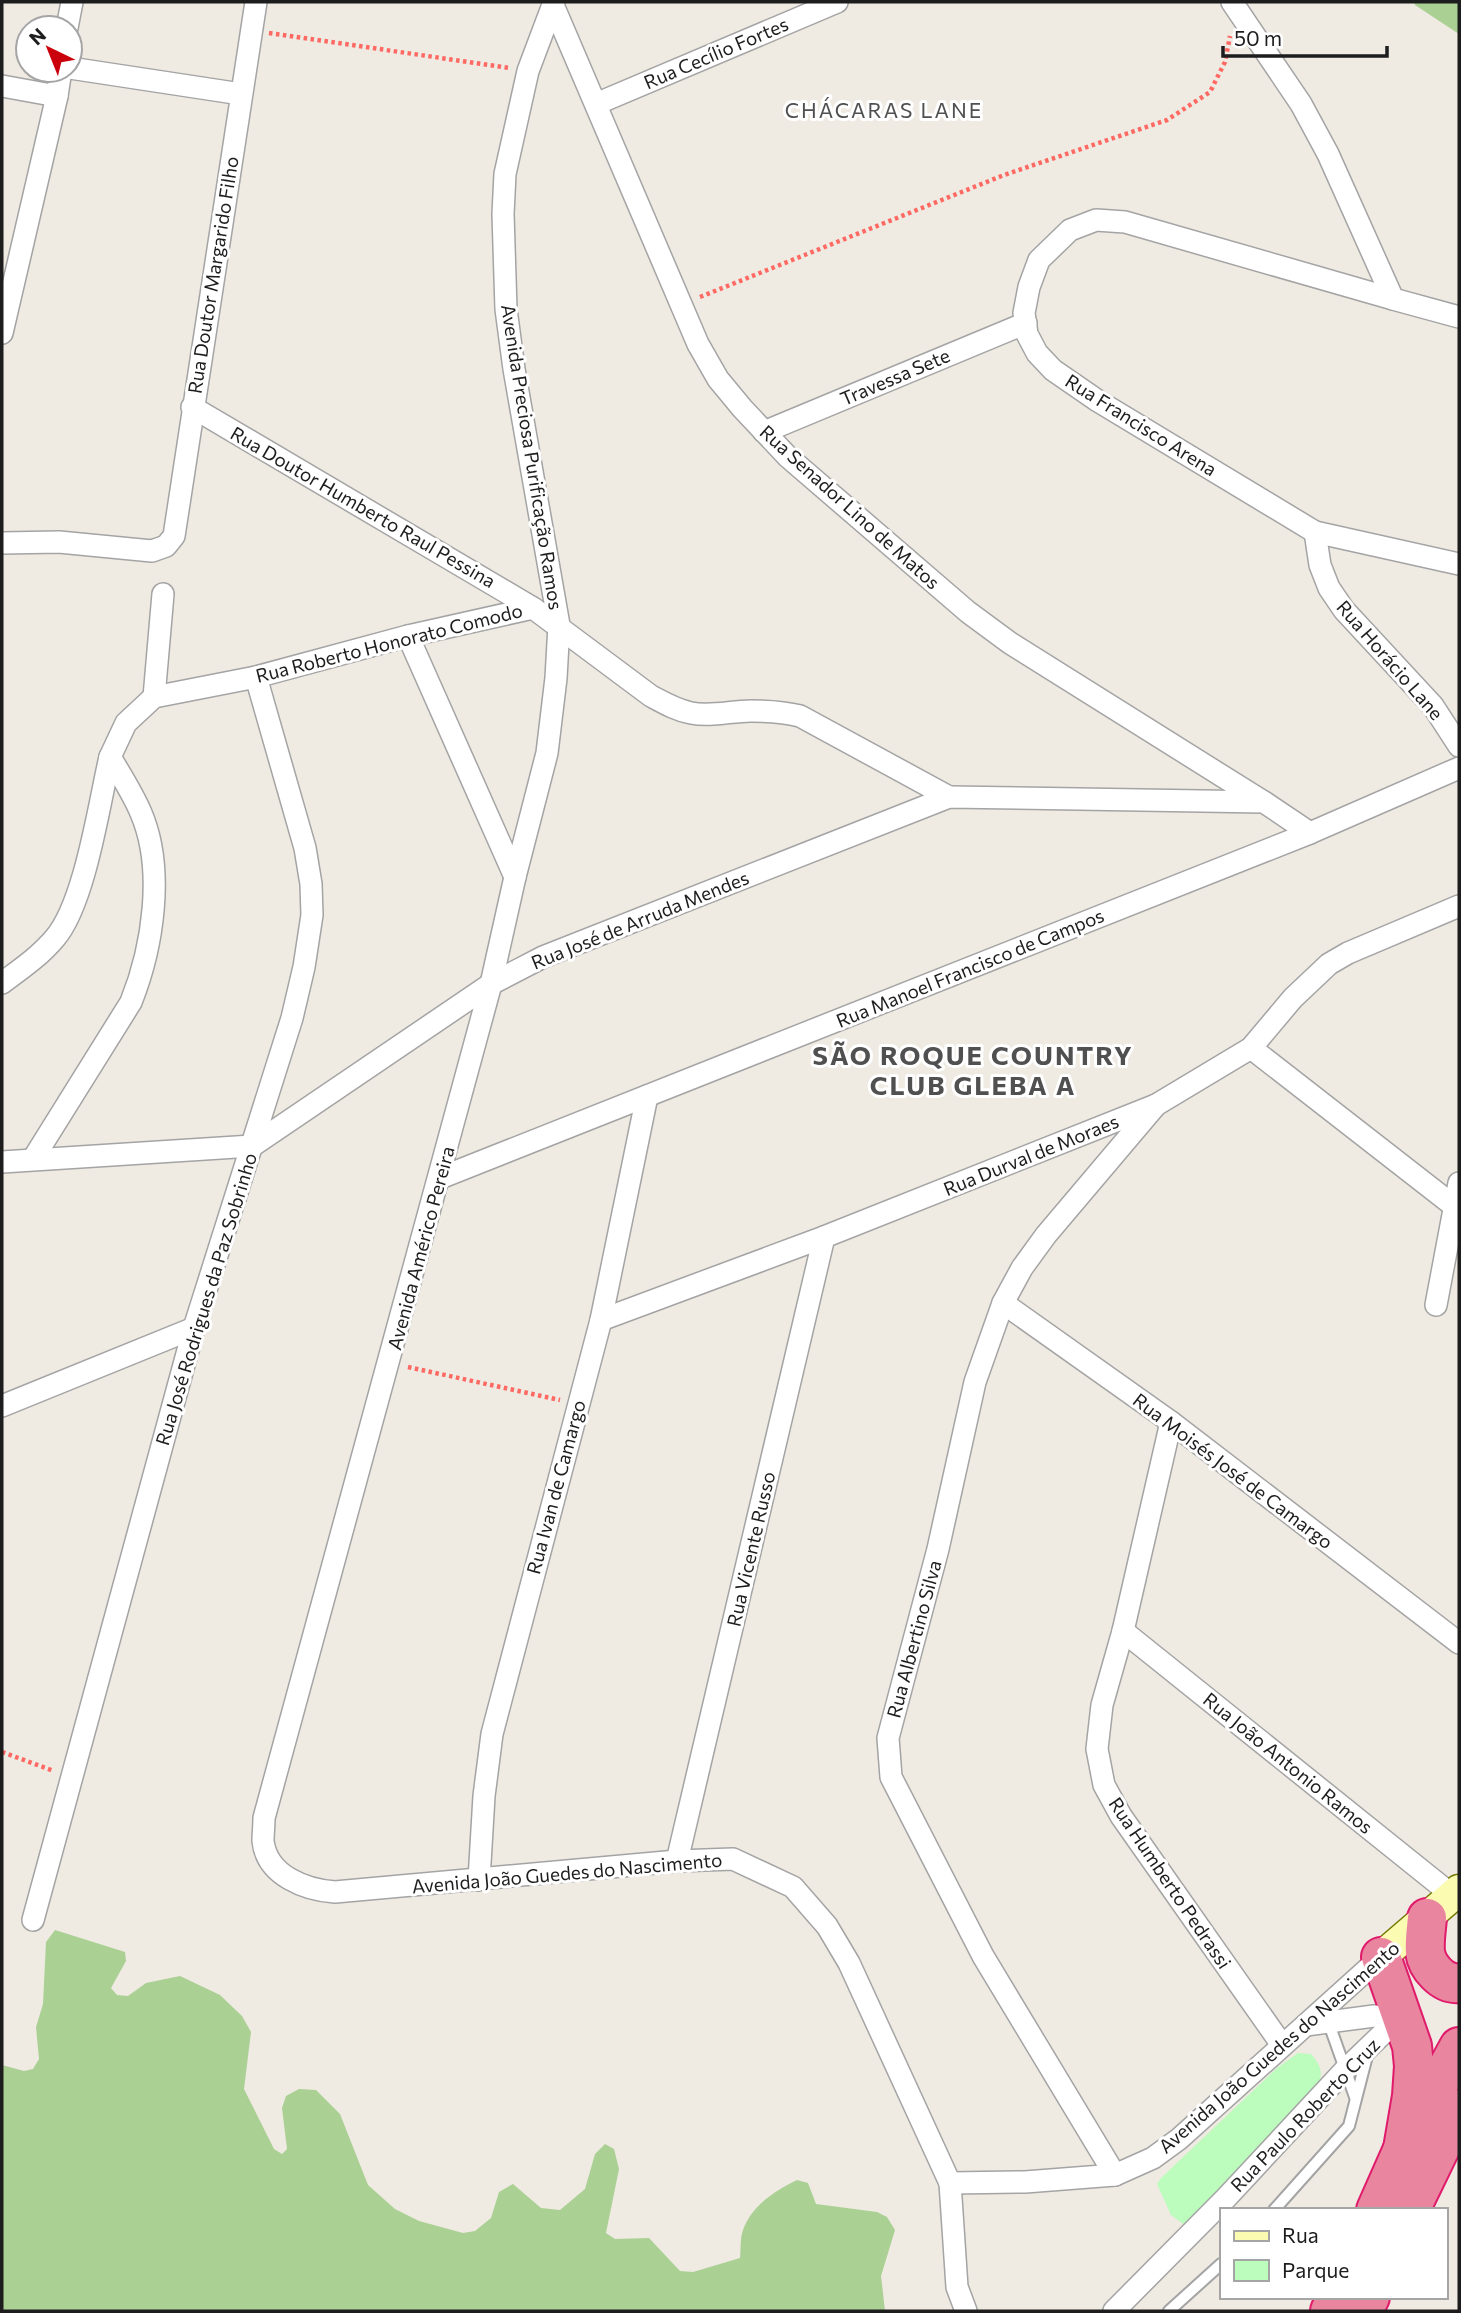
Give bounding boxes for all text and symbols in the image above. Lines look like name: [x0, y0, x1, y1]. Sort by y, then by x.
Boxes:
street label: Rua Cecílio Fortes: [640, 12, 791, 93]
north arrow: [14, 14, 84, 84]
scale bar: [1223, 14, 1388, 58]
text: N: [24, 23, 50, 49]
text: 50 m: [1234, 25, 1282, 50]
district label: CHÁCARAS LANE: [785, 97, 983, 122]
street label: Rua Doutor Margarido Filho: [182, 155, 243, 395]
street label: Avenida Preciosa Purificação Ramos: [497, 303, 568, 611]
street label: Travessa Sete: [837, 343, 953, 410]
street label: Rua Francisco Arena: [1061, 369, 1221, 480]
street label: Rua Senador Lino de Matos: [756, 420, 945, 593]
street label: Rua Doutor Humberto Raul Pessina: [227, 421, 500, 592]
street label: Rua Horácio Lane: [1332, 595, 1448, 724]
street label: Rua Roberto Honorato Comodo: [253, 598, 525, 687]
street label: Rua José de Arruda Mendes: [528, 865, 752, 974]
street label: Rua Manoel Francisco de Campos: [833, 903, 1107, 1032]
district label: SÃO ROQUE COUNTRY CLUB GLEBA A: [812, 1039, 1134, 1100]
street label: Rua Durval de Moraes: [940, 1109, 1122, 1200]
street label: Avenida Américo Pereira: [382, 1144, 459, 1352]
street label: Rua José Rodrigues da Paz Sobrinho: [150, 1150, 261, 1448]
street label: Rua Moisés José de Camargo: [1129, 1388, 1338, 1553]
street label: Rua Ivan de Camargo: [521, 1397, 590, 1576]
street label: Rua Vicente Russo: [722, 1469, 780, 1629]
street label: Rua Albertino Silva: [881, 1557, 946, 1720]
street label: Rua João Antonio Ramos: [1199, 1687, 1378, 1838]
street label: Rua Humberto Pedrassi: [1104, 1793, 1236, 1973]
street label: Avenida João Guedes do Nascimento: [411, 1847, 723, 1898]
street label: Avenida João Guedes do Nascimento: [1154, 1936, 1404, 2157]
street label: Rua Paulo Roberto Cruz: [1225, 2033, 1384, 2196]
legend: [1220, 2208, 1447, 2299]
text: Rua: [1282, 2222, 1319, 2247]
text: Parque: [1282, 2257, 1349, 2282]

